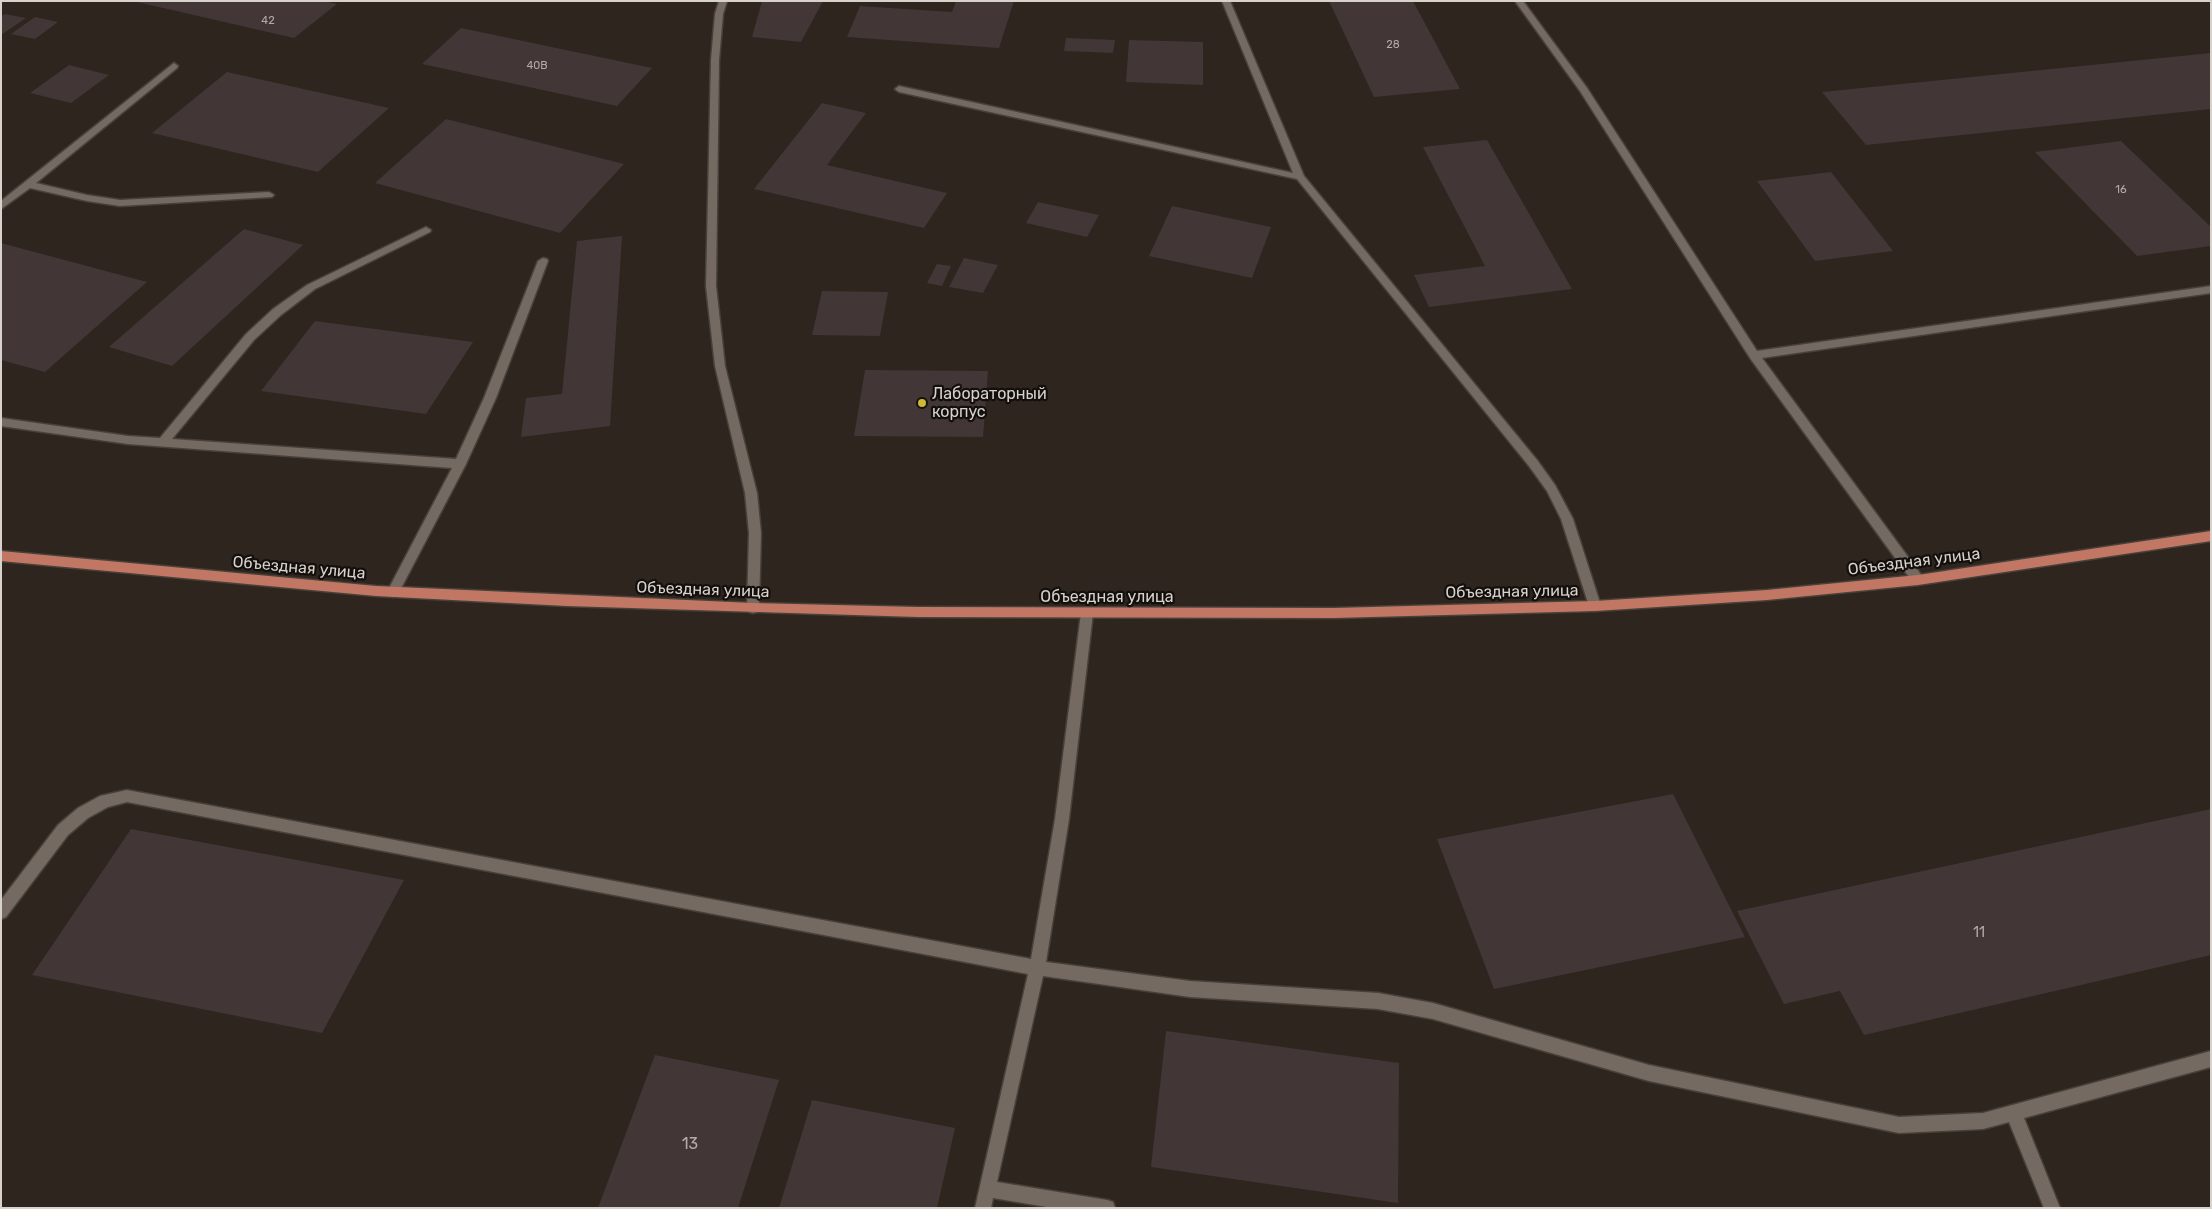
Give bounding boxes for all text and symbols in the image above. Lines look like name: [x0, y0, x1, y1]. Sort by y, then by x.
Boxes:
house number: 42: [261, 14, 275, 28]
house number: 28: [1386, 38, 1400, 52]
house number: 40В: [526, 59, 548, 73]
house number: 16: [2115, 183, 2127, 197]
place label: Лабораторный корпус: [932, 384, 1047, 422]
marker: Лабораторный корпус: [916, 397, 928, 409]
street label: Объездная улица: [1847, 544, 1981, 580]
street label: Объездная улица: [232, 553, 366, 583]
street label: Объездная улица: [636, 578, 770, 602]
street label: Объездная улица: [1445, 581, 1579, 603]
street label: Объездная улица: [1040, 587, 1174, 607]
house number: 11: [1973, 925, 1985, 941]
house number: 13: [682, 1134, 698, 1154]

